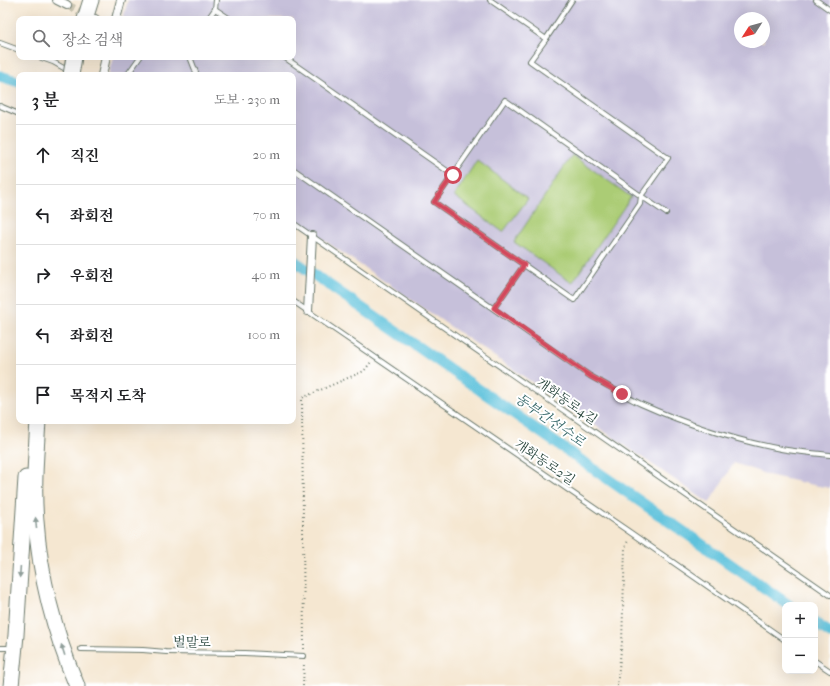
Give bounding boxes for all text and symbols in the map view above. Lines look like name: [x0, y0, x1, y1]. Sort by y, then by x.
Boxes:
north arrow: [734, 12, 770, 48]
search box: [16, 16, 296, 60]
icon: search: [30, 27, 52, 49]
text: 장소 검색: [62, 31, 123, 49]
text: 3 분: [32, 90, 59, 110]
text: 도보 · 230 m: [214, 92, 280, 107]
icon: ahead: [32, 144, 54, 166]
text: 직진: [70, 147, 99, 165]
text: 20 m: [253, 147, 280, 162]
route start: [444, 166, 462, 184]
icon: left: [32, 204, 54, 226]
text: 좌회전: [70, 207, 113, 225]
text: 70 m: [253, 207, 280, 222]
icon: right: [32, 264, 54, 286]
text: 우회전: [70, 267, 113, 285]
text: 40 m: [252, 267, 280, 282]
icon: left: [32, 324, 54, 346]
text: 좌회전: [70, 327, 113, 345]
text: 100 m: [247, 327, 280, 342]
street label: 개화동로4길: [534, 375, 600, 427]
icon: arrive: [32, 384, 54, 406]
route end: [613, 385, 631, 403]
text: 목적지 도착: [70, 387, 146, 405]
water label: 동부간선수로: [512, 390, 588, 451]
street label: 개화동로2길: [512, 436, 578, 488]
one-way arrow: [33, 517, 40, 529]
one-way arrow: [17, 566, 24, 578]
map controls: [782, 602, 818, 674]
button: +: [782, 602, 818, 638]
street label: 벌말로: [173, 634, 211, 650]
button: −: [782, 638, 818, 674]
one-way arrow: [60, 643, 66, 655]

